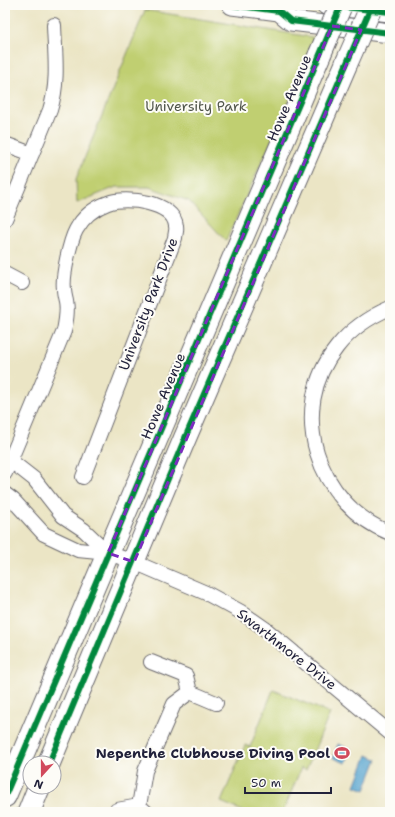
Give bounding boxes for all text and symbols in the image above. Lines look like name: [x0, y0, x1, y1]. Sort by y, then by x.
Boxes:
street label: Howe Avenue: [263, 52, 315, 144]
park label: University Park: [145, 97, 247, 115]
street label: University Park Drive: [114, 235, 182, 373]
street label: Howe Avenue: [137, 350, 189, 442]
street label: Swarthmore Drive: [234, 605, 340, 694]
place label: Nepenthe Clubhouse Diving Pool: [96, 744, 330, 762]
sports icon: Nepenthe Clubhouse Diving Pool: [333, 744, 351, 762]
north arrow: [22, 755, 62, 795]
scale bar: [245, 769, 331, 795]
text: N: [32, 775, 45, 792]
text: 50 m: [251, 775, 281, 791]

